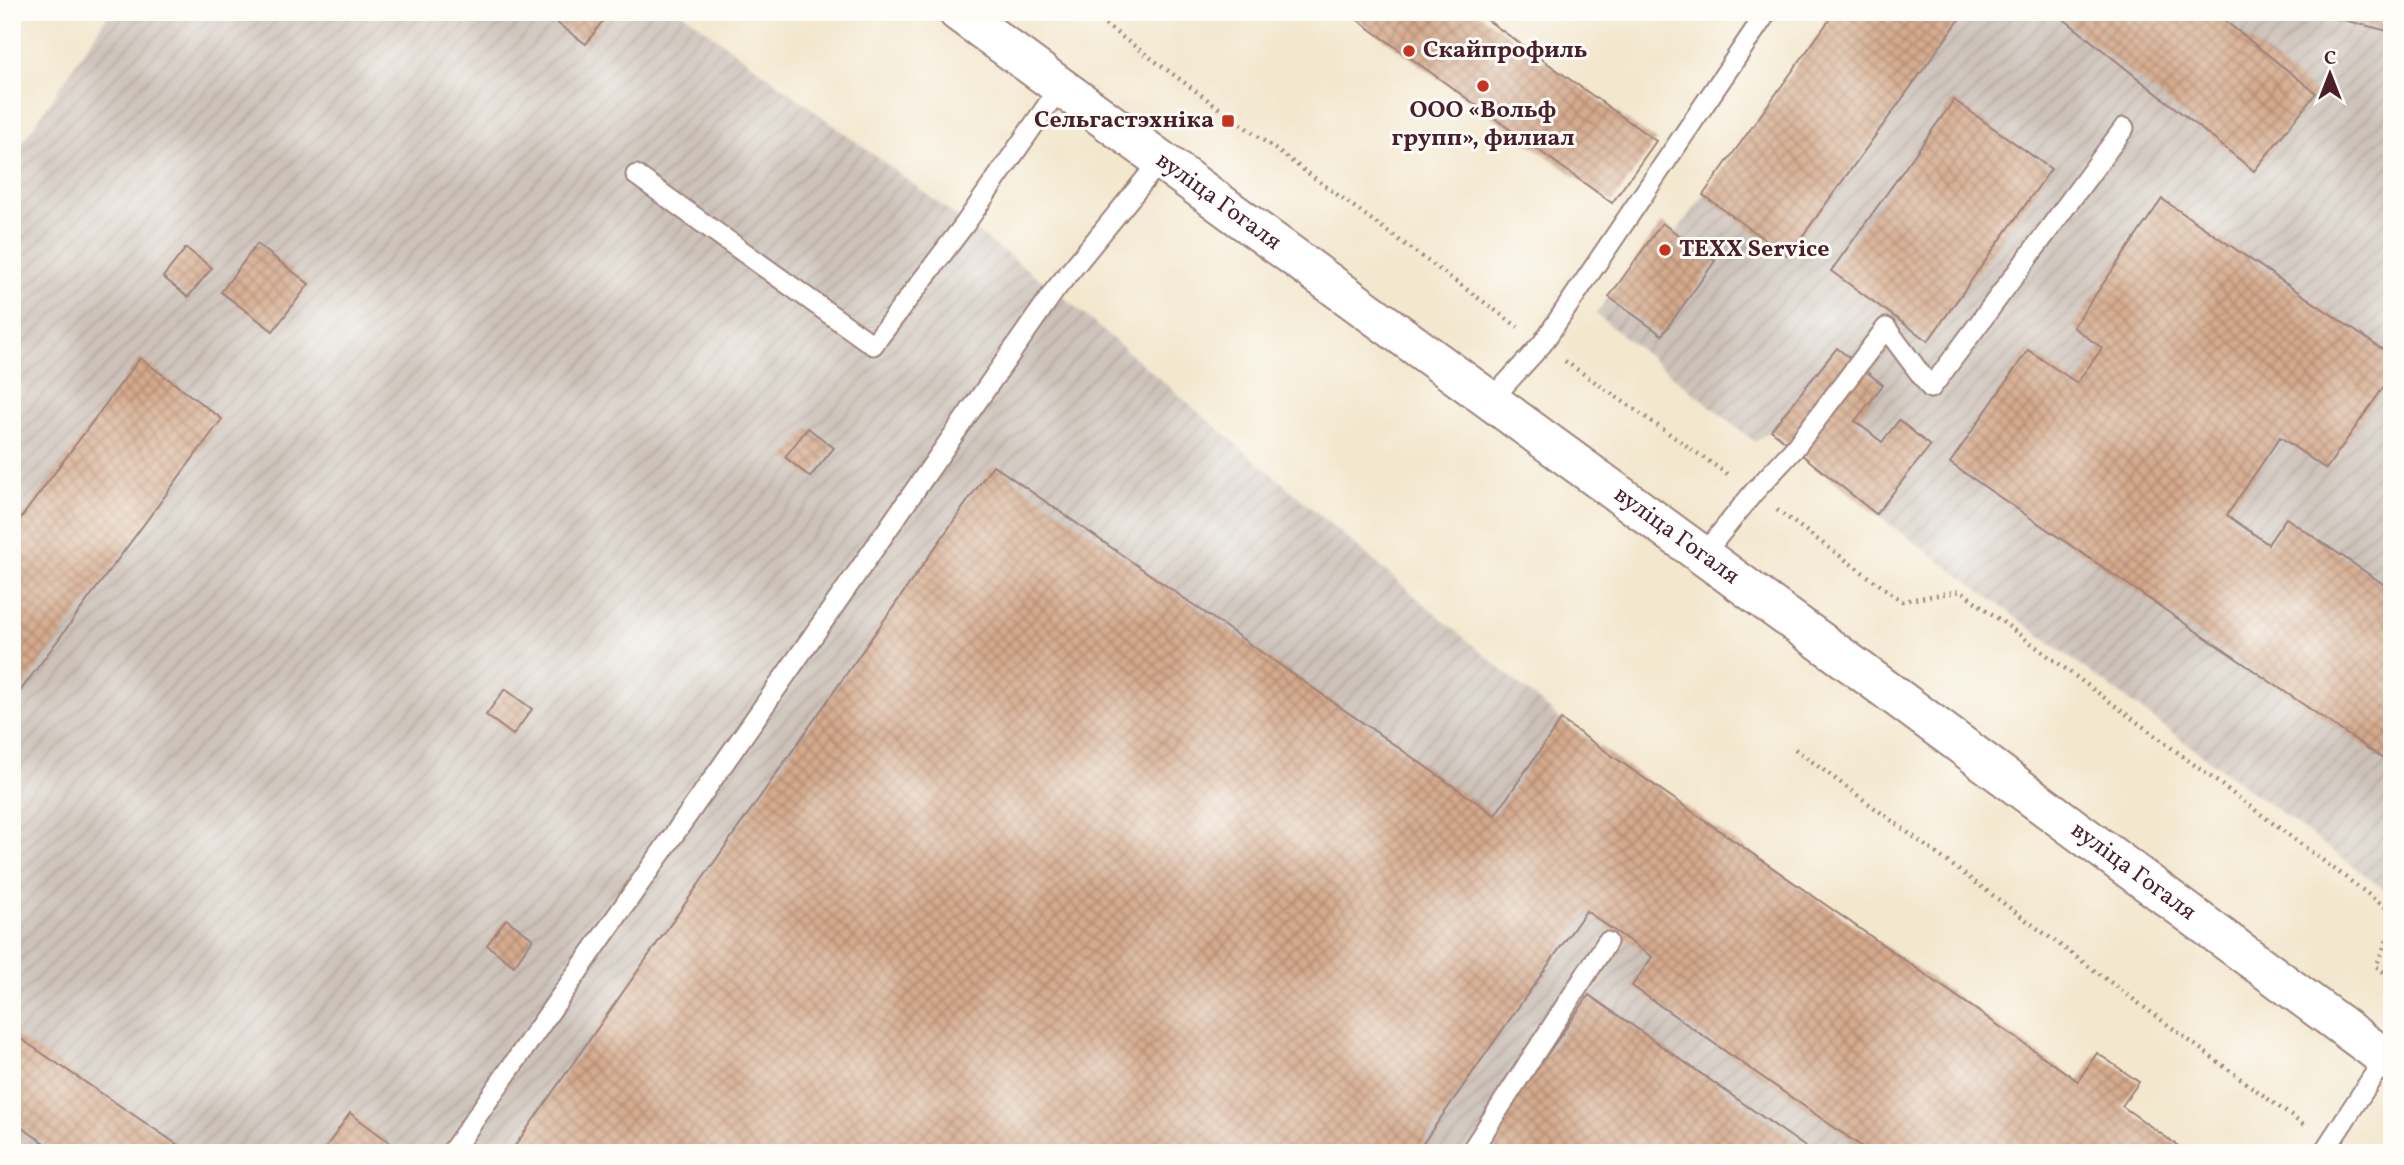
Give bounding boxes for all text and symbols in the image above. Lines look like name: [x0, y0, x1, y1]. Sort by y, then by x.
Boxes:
place label: Скайпрофиль: [1423, 34, 1588, 68]
north arrow: [2296, 38, 2366, 108]
marker: Скайпрофиль: [1401, 43, 1417, 59]
text: С: [2324, 46, 2336, 72]
marker: ООО «Вольф групп», филиал: [1475, 78, 1491, 94]
place label: ООО «Вольф групп», филиал: [1391, 94, 1575, 156]
place label: Сельгастэхніка: [1034, 104, 1214, 138]
marker: Сельгастэхніка: [1220, 113, 1236, 129]
street label: вуліца Гогаля: [1148, 144, 1288, 259]
place label: TEXX Service: [1679, 233, 1829, 267]
marker: TEXX Service: [1657, 242, 1673, 258]
street label: вуліца Гогаля: [1606, 479, 1746, 593]
street label: вуліца Гогаля: [2063, 814, 2203, 929]

